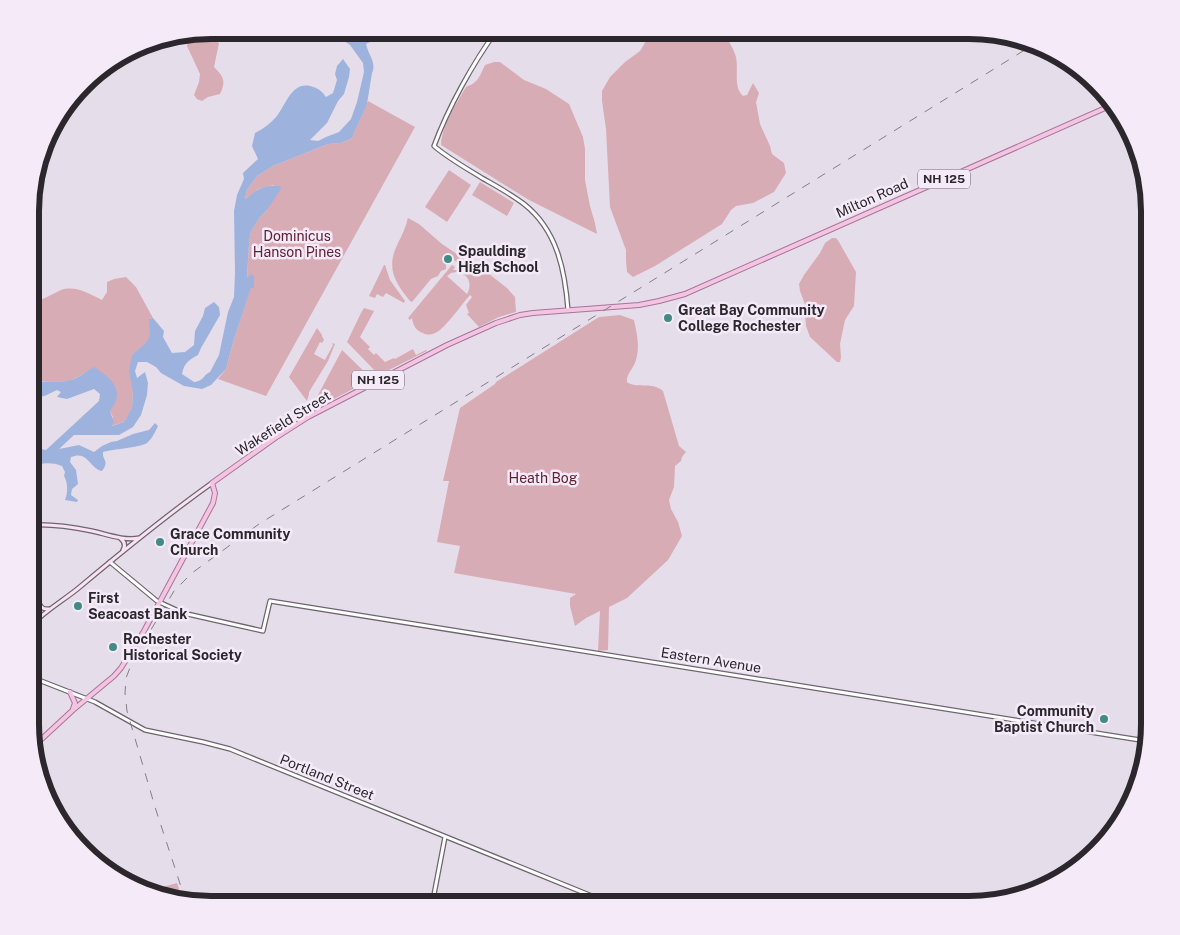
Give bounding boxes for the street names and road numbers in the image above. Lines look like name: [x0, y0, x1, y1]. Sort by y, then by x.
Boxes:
road number: NH 125: [918, 170, 970, 188]
street label: Milton Road: [833, 175, 911, 221]
road number: NH 125: [352, 370, 404, 390]
street label: Wakefield Street: [232, 387, 334, 459]
street label: Eastern Avenue: [660, 644, 762, 676]
street label: Portland Street: [278, 751, 376, 803]

